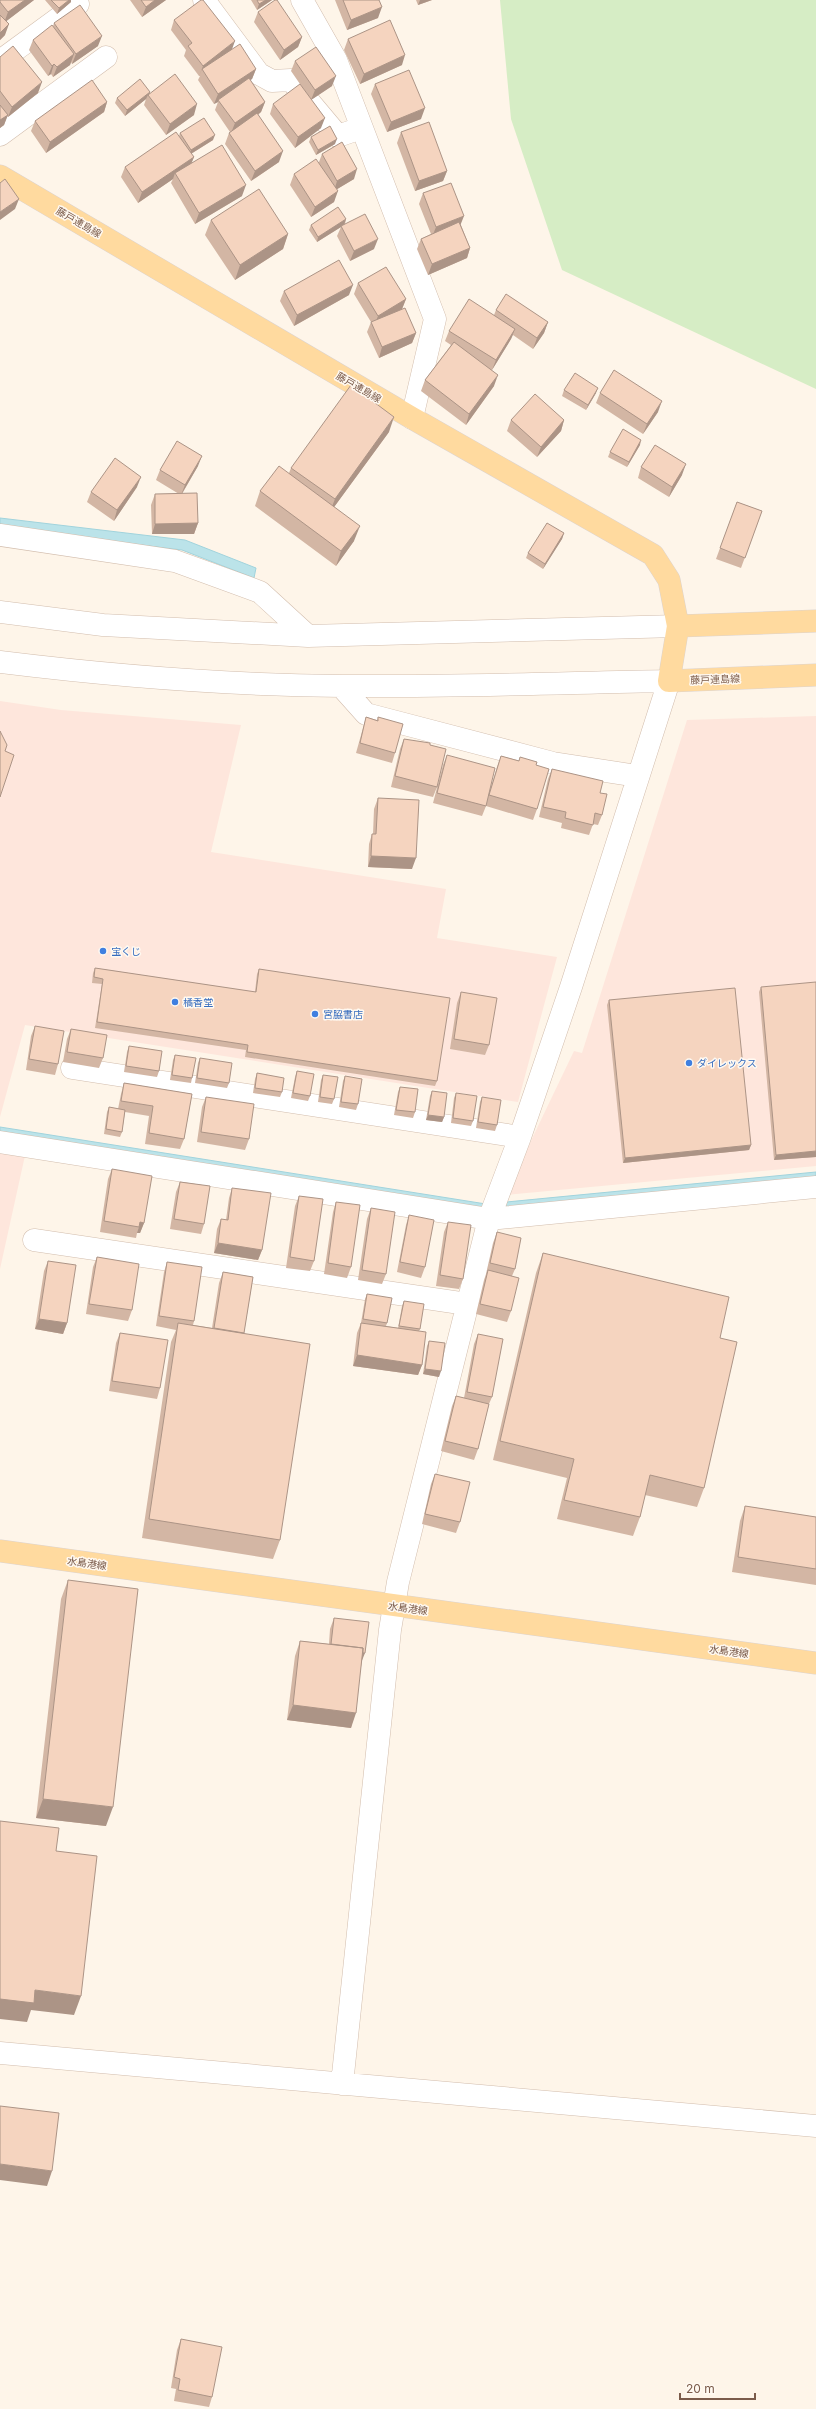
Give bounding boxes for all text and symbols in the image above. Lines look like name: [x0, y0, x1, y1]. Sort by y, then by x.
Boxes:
street label: 藤戸連島線: [54, 204, 104, 240]
street label: 藤戸連島線: [334, 369, 384, 405]
street label: 藤戸連島線: [690, 672, 740, 686]
place label: 宝くじ: [111, 945, 141, 957]
marker: 宝くじ: [98, 946, 108, 956]
place label: 橘香堂: [183, 996, 213, 1008]
marker: 橘香堂: [170, 997, 180, 1007]
place label: 宮脇書店: [323, 1008, 363, 1020]
marker: 宮脇書店: [310, 1009, 320, 1019]
place label: ダイレックス: [697, 1057, 757, 1069]
marker: ダイレックス: [684, 1058, 694, 1068]
street label: 水島港線: [66, 1554, 108, 1572]
street label: 水島港線: [387, 1599, 429, 1617]
street label: 水島港線: [708, 1642, 750, 1660]
scale bar: [680, 2375, 755, 2401]
text: 20 m: [686, 2381, 715, 2396]

